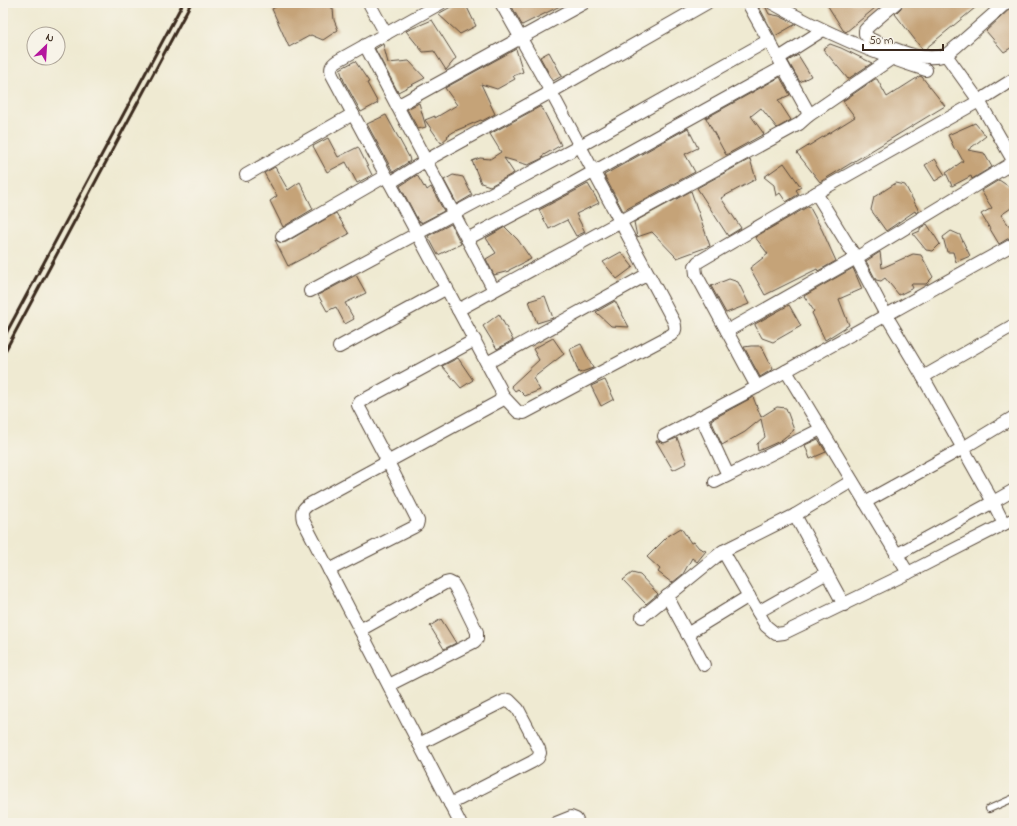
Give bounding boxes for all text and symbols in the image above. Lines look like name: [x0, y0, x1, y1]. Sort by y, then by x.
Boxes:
north arrow: [26, 26, 66, 66]
scale bar: [863, 26, 943, 52]
text: N: [43, 29, 57, 47]
text: 50 m: [869, 32, 893, 50]

